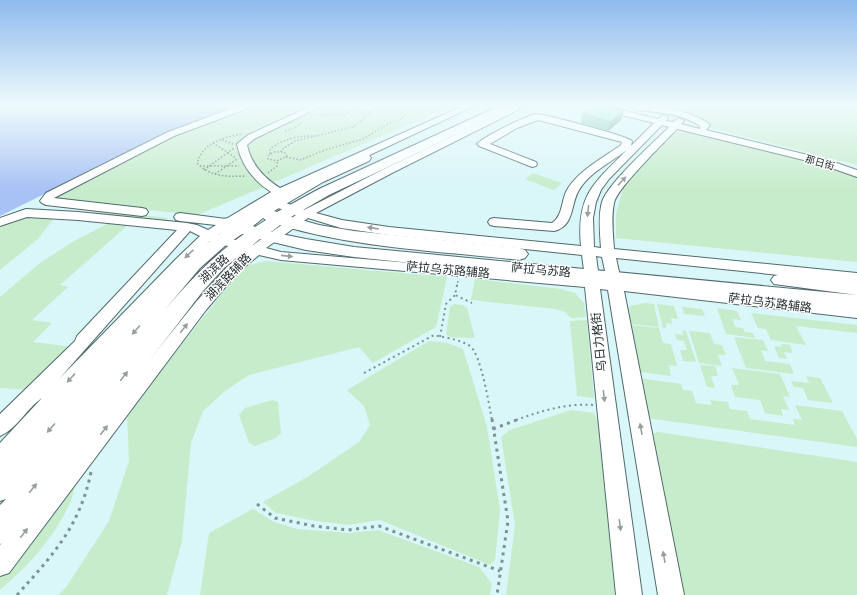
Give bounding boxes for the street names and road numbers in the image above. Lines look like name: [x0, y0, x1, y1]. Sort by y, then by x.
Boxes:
street label: 那日街: [804, 150, 837, 173]
street label: 湖滨路辅路: [200, 248, 255, 304]
street label: 湖滨路: [194, 249, 233, 287]
street label: 萨拉乌苏路辅路: [405, 256, 491, 282]
street label: 萨拉乌苏路: [510, 257, 572, 281]
street label: 萨拉乌苏路辅路: [727, 288, 813, 316]
street label: 乌日力格街: [586, 311, 610, 373]

